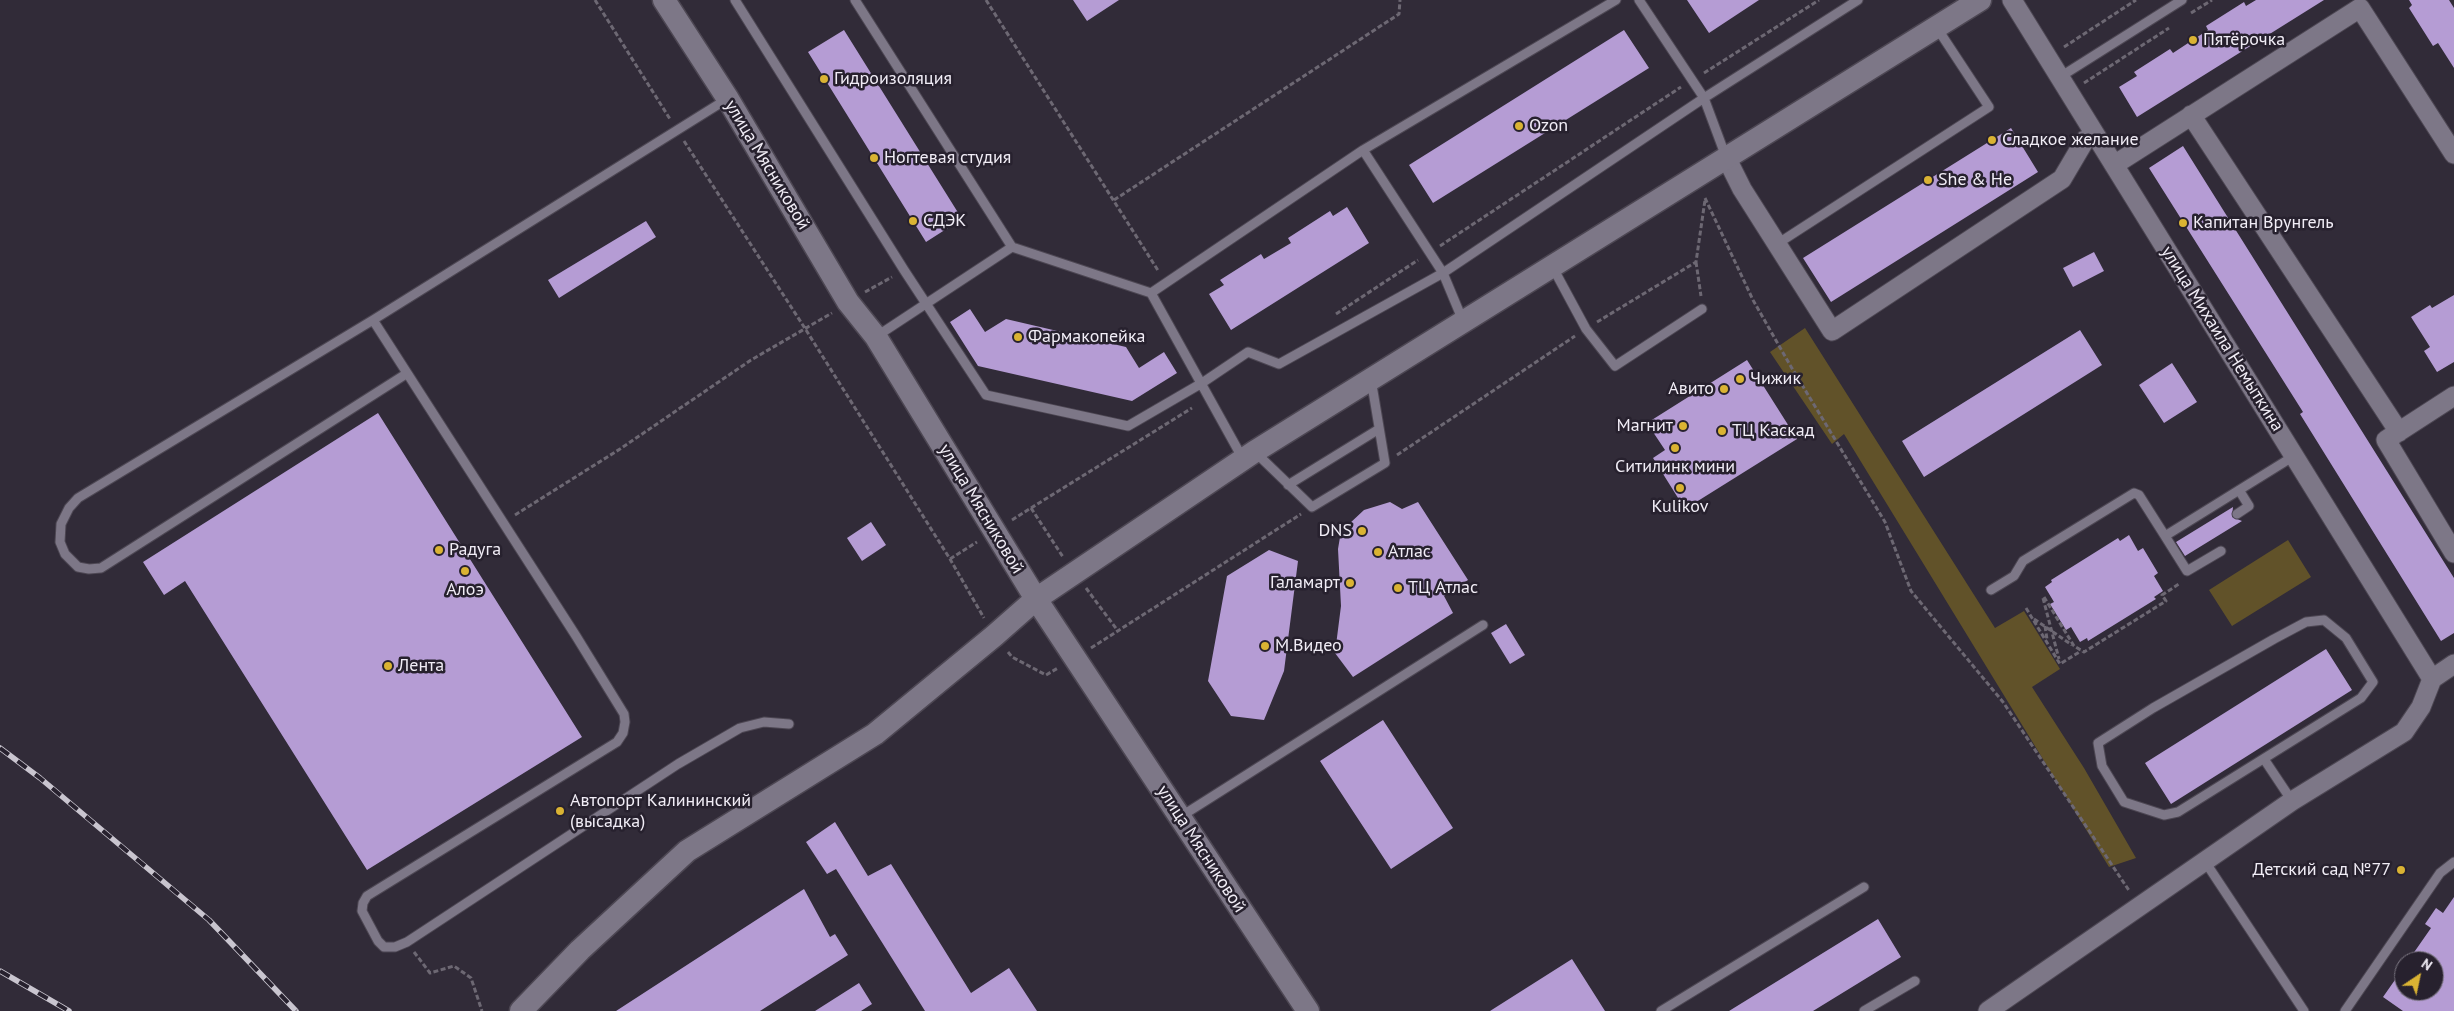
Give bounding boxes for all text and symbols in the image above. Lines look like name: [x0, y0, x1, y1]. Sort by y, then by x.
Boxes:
place label: Пятёрочка: [2203, 29, 2285, 51]
marker: Пятёрочка: [2187, 34, 2199, 46]
place label: Гидроизоляция: [834, 68, 952, 90]
marker: Гидроизоляция: [818, 73, 830, 85]
street label: улица Мясниковой: [720, 96, 814, 234]
place label: Ozon: [1529, 115, 1568, 137]
marker: Ozon: [1513, 120, 1525, 132]
place label: Сладкое желание: [2002, 129, 2139, 151]
marker: Сладкое желание: [1986, 134, 1998, 146]
place label: Ногтевая студия: [884, 147, 1011, 169]
marker: Ногтевая студия: [868, 152, 880, 164]
place label: She & He: [1938, 169, 2012, 191]
marker: She & He: [1922, 174, 1934, 186]
place label: СДЭК: [923, 210, 966, 232]
place label: Капитан Врунгель: [2193, 212, 2334, 234]
marker: СДЭК: [907, 215, 919, 227]
marker: Капитан Врунгель: [2177, 217, 2189, 229]
street label: улица Михаила Немыткина: [2156, 242, 2288, 436]
place label: Фармакопейка: [1028, 326, 1145, 348]
marker: Фармакопейка: [1012, 331, 1024, 343]
place label: Чижик: [1750, 368, 1801, 390]
marker: Чижик: [1734, 373, 1746, 385]
place label: Авито: [1668, 378, 1714, 400]
marker: Авито: [1718, 383, 1730, 395]
place label: Магнит: [1616, 415, 1673, 437]
marker: Магнит: [1677, 420, 1689, 432]
place label: ТЦ Каскад: [1732, 420, 1814, 442]
marker: ТЦ Каскад: [1716, 425, 1728, 437]
street label: улица Мясниковой: [934, 440, 1028, 578]
marker: Ситилинк мини: [1669, 442, 1681, 454]
place label: Ситилинк мини: [1615, 456, 1735, 478]
marker: Kulikov: [1674, 482, 1686, 494]
place label: Kulikov: [1652, 496, 1708, 518]
place label: DNS: [1319, 520, 1352, 542]
marker: DNS: [1356, 525, 1368, 537]
place label: Радуга: [449, 539, 501, 561]
place label: Атлас: [1388, 541, 1431, 563]
marker: Радуга: [433, 544, 445, 556]
marker: Атлас: [1372, 546, 1384, 558]
marker: Алоэ: [459, 565, 471, 577]
place label: Галамарт: [1270, 572, 1340, 594]
marker: Галамарт: [1344, 577, 1356, 589]
place label: ТЦ Атлас: [1408, 577, 1478, 599]
place label: Алоэ: [446, 579, 484, 601]
marker: ТЦ Атлас: [1392, 582, 1404, 594]
place label: М.Видео: [1275, 635, 1342, 657]
marker: М.Видео: [1259, 640, 1271, 652]
place label: Лента: [398, 655, 444, 677]
marker: Лента: [382, 660, 394, 672]
street label: улица Мясниковой: [1152, 781, 1250, 917]
place label: Автопорт Калининский (высадка): [570, 790, 751, 832]
marker: Автопорт Калининский (высадка): [554, 805, 566, 817]
place label: Детский сад №77: [2253, 859, 2391, 881]
marker: Детский сад №77: [2395, 864, 2407, 876]
north arrow: [2394, 951, 2444, 1001]
text: N: [2418, 954, 2436, 974]

